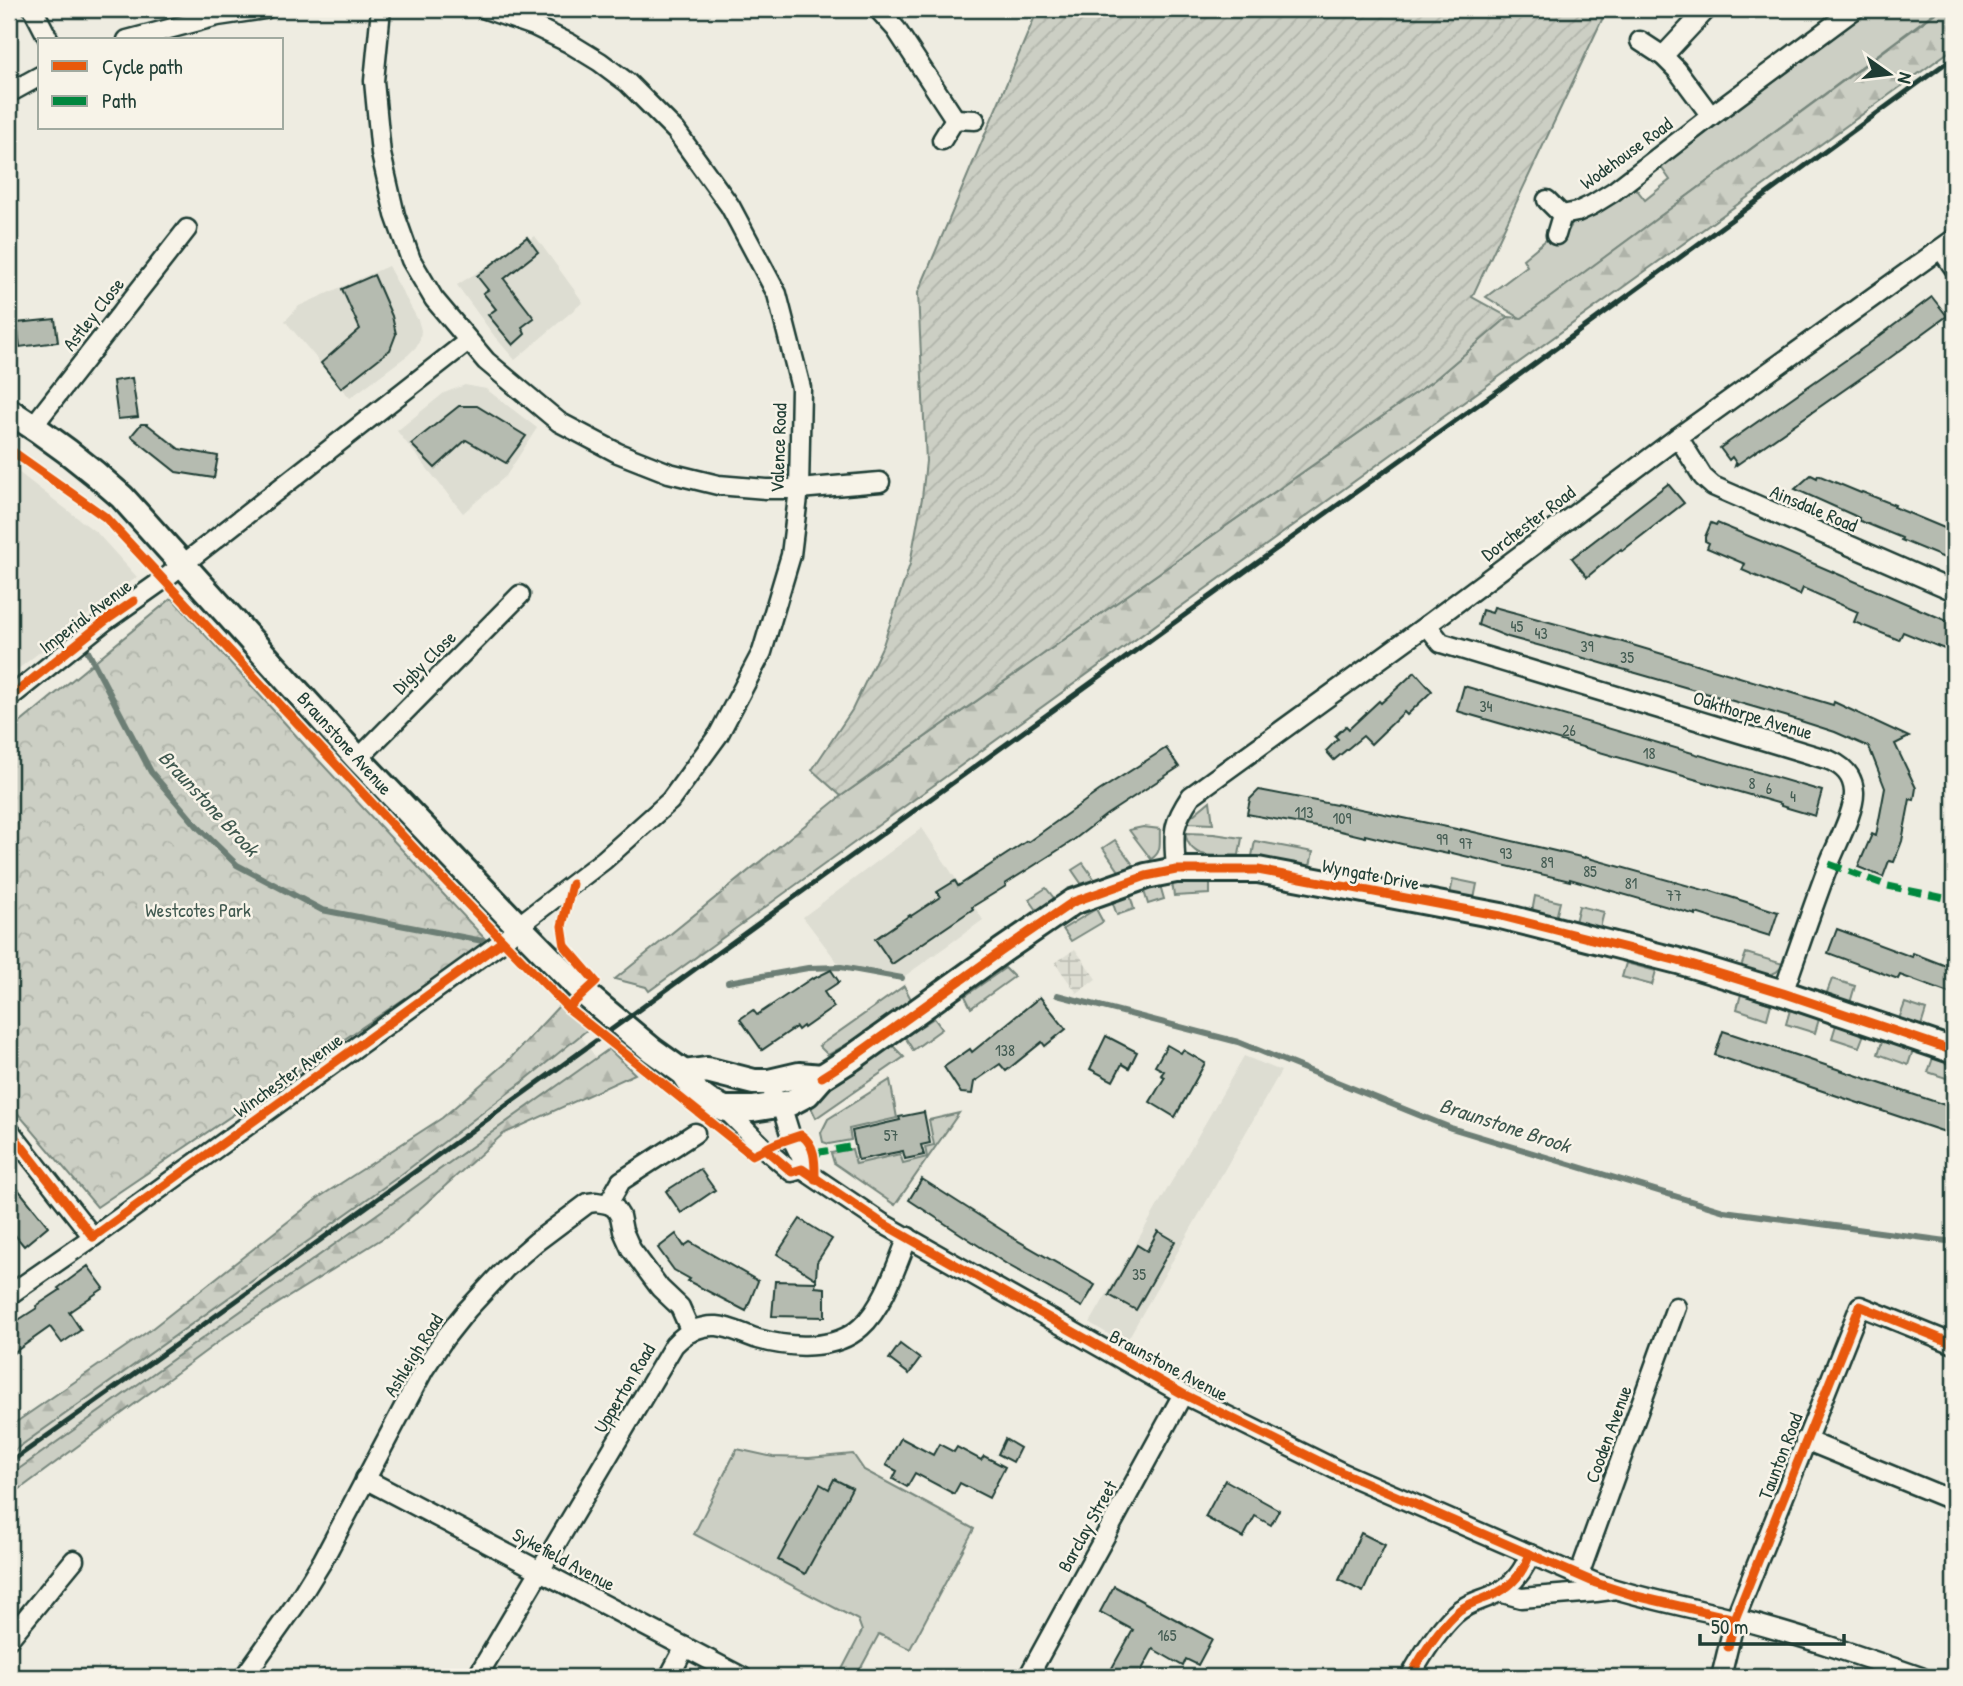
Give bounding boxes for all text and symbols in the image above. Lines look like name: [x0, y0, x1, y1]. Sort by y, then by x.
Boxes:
legend: [38, 38, 284, 130]
north arrow: [1854, 38, 1924, 108]
text: Cycle path: [102, 52, 183, 81]
text: N: [1892, 70, 1919, 86]
text: Path: [102, 86, 137, 115]
street label: Wodehouse Road: [1575, 110, 1678, 195]
street label: Astley Close: [56, 272, 130, 356]
street label: Valence Road: [763, 402, 793, 493]
street label: Ainsdale Road: [1766, 478, 1862, 538]
street label: Dorchester Road: [1476, 479, 1581, 567]
street label: Imperial Avenue: [33, 572, 137, 659]
house number: 45: [1511, 615, 1524, 637]
house number: 43: [1534, 622, 1548, 644]
street label: Digby Close: [387, 624, 462, 699]
house number: 39: [1580, 635, 1594, 657]
house number: 35: [1620, 646, 1634, 668]
street label: Oakthorpe Avenue: [1690, 684, 1816, 746]
street label: Braunstone Avenue: [292, 686, 399, 801]
house number: 34: [1479, 695, 1493, 717]
house number: 26: [1562, 719, 1576, 741]
house number: 18: [1643, 742, 1655, 764]
water label: Braunstone Brook: [152, 743, 267, 864]
house number: 8: [1749, 772, 1756, 794]
house number: 6: [1766, 777, 1772, 799]
house number: 4: [1790, 785, 1796, 807]
house number: 113: [1295, 801, 1313, 823]
house number: 109: [1333, 807, 1352, 829]
house number: 99: [1436, 828, 1448, 850]
house number: 97: [1459, 832, 1473, 854]
house number: 93: [1499, 842, 1513, 864]
house number: 89: [1541, 851, 1554, 873]
street label: Wyngate Drive: [1320, 852, 1422, 896]
house number: 85: [1583, 860, 1597, 882]
house number: 81: [1625, 872, 1638, 894]
house number: 77: [1666, 884, 1682, 906]
park label: Westcotes Park: [145, 897, 251, 923]
street label: Winchester Avenue: [228, 1026, 348, 1123]
house number: 138: [995, 1039, 1015, 1061]
water label: Braunstone Brook: [1436, 1090, 1576, 1160]
house number: 57: [884, 1124, 898, 1146]
house number: 35: [1132, 1263, 1146, 1285]
street label: Ashleigh Road: [377, 1308, 449, 1401]
street label: Braunstone Avenue: [1105, 1323, 1233, 1407]
street label: Upperton Road: [587, 1338, 661, 1438]
street label: Cooden Avenue: [1578, 1381, 1638, 1486]
street label: Taunton Road: [1752, 1408, 1809, 1503]
street label: Barclay Street: [1051, 1475, 1123, 1576]
street label: Sykefield Avenue: [508, 1521, 620, 1597]
scale bar: [1700, 1602, 1844, 1646]
text: 50 m: [1711, 1612, 1748, 1641]
house number: 165: [1158, 1624, 1177, 1646]

